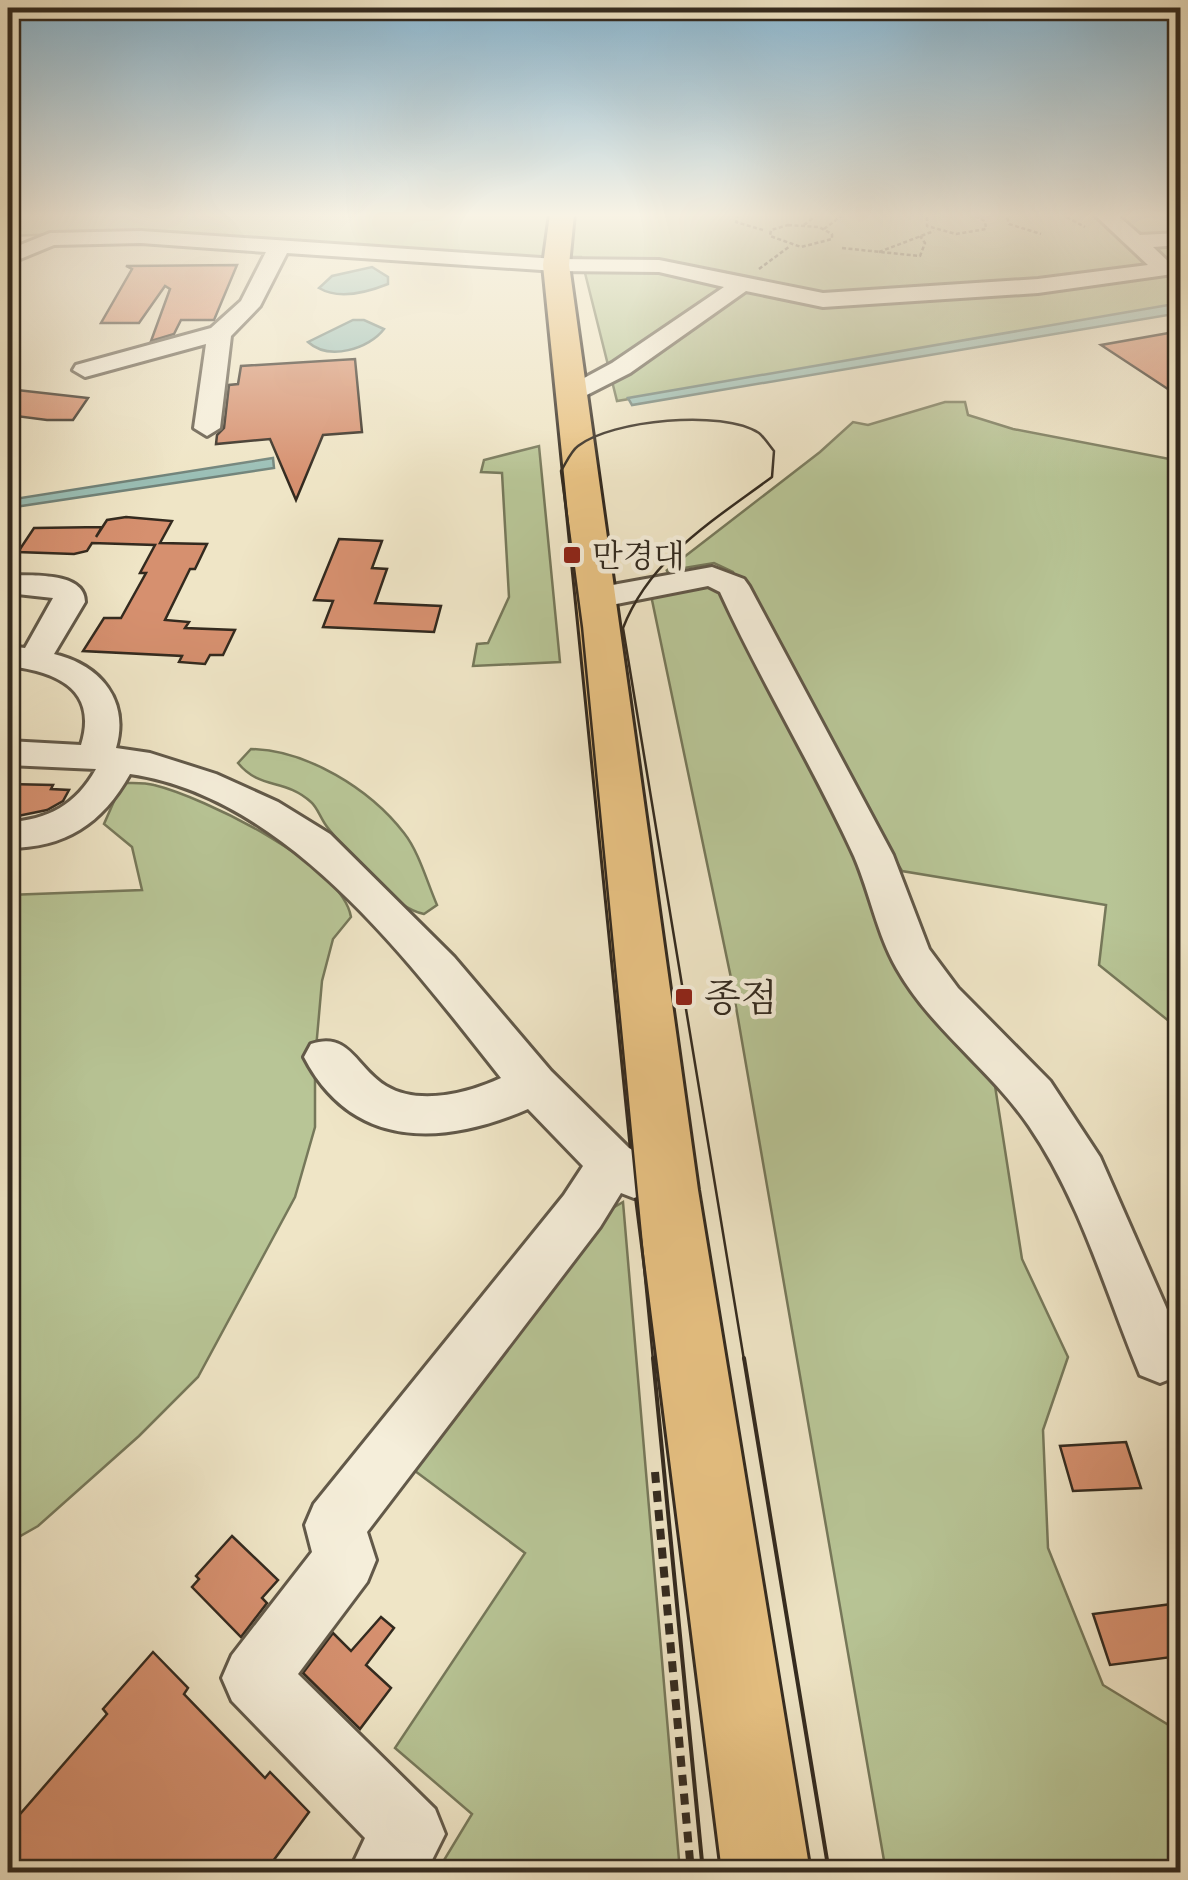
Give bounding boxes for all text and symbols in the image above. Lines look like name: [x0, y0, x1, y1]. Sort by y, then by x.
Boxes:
place label: 만경대: [592, 532, 685, 579]
marker: 만경대: [561, 544, 583, 566]
place label: 종점: [704, 969, 777, 1025]
marker: 종점: [673, 986, 695, 1008]

